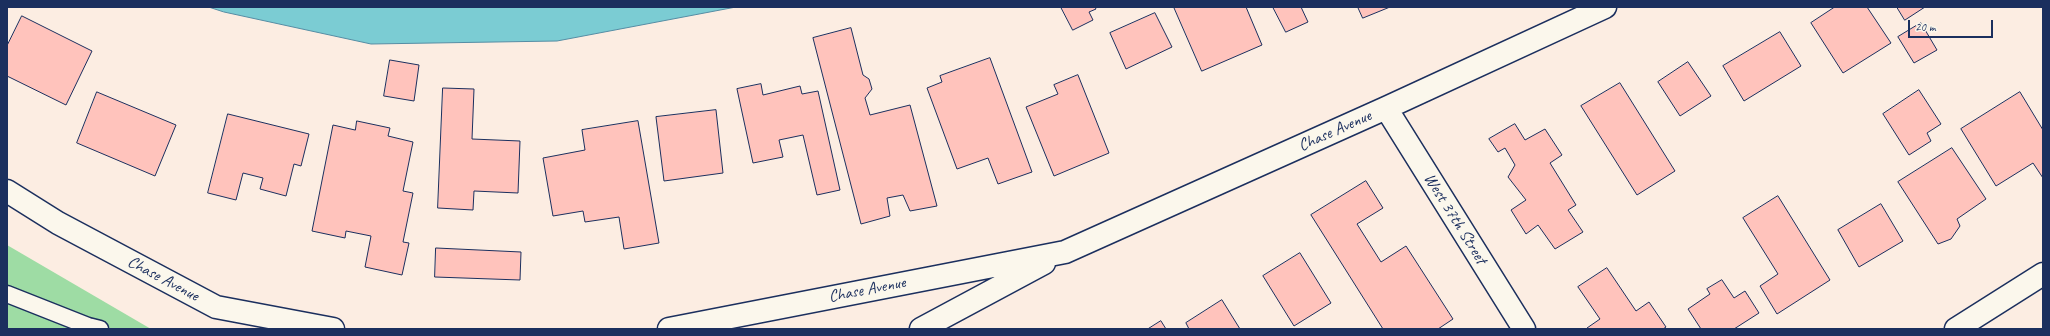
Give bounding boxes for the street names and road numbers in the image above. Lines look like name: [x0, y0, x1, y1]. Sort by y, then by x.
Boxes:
street label: Chase Avenue: [1295, 106, 1375, 156]
street label: West 37th Street: [1419, 170, 1491, 268]
street label: Chase Avenue: [124, 252, 202, 306]
street label: Chase Avenue: [827, 273, 907, 307]

